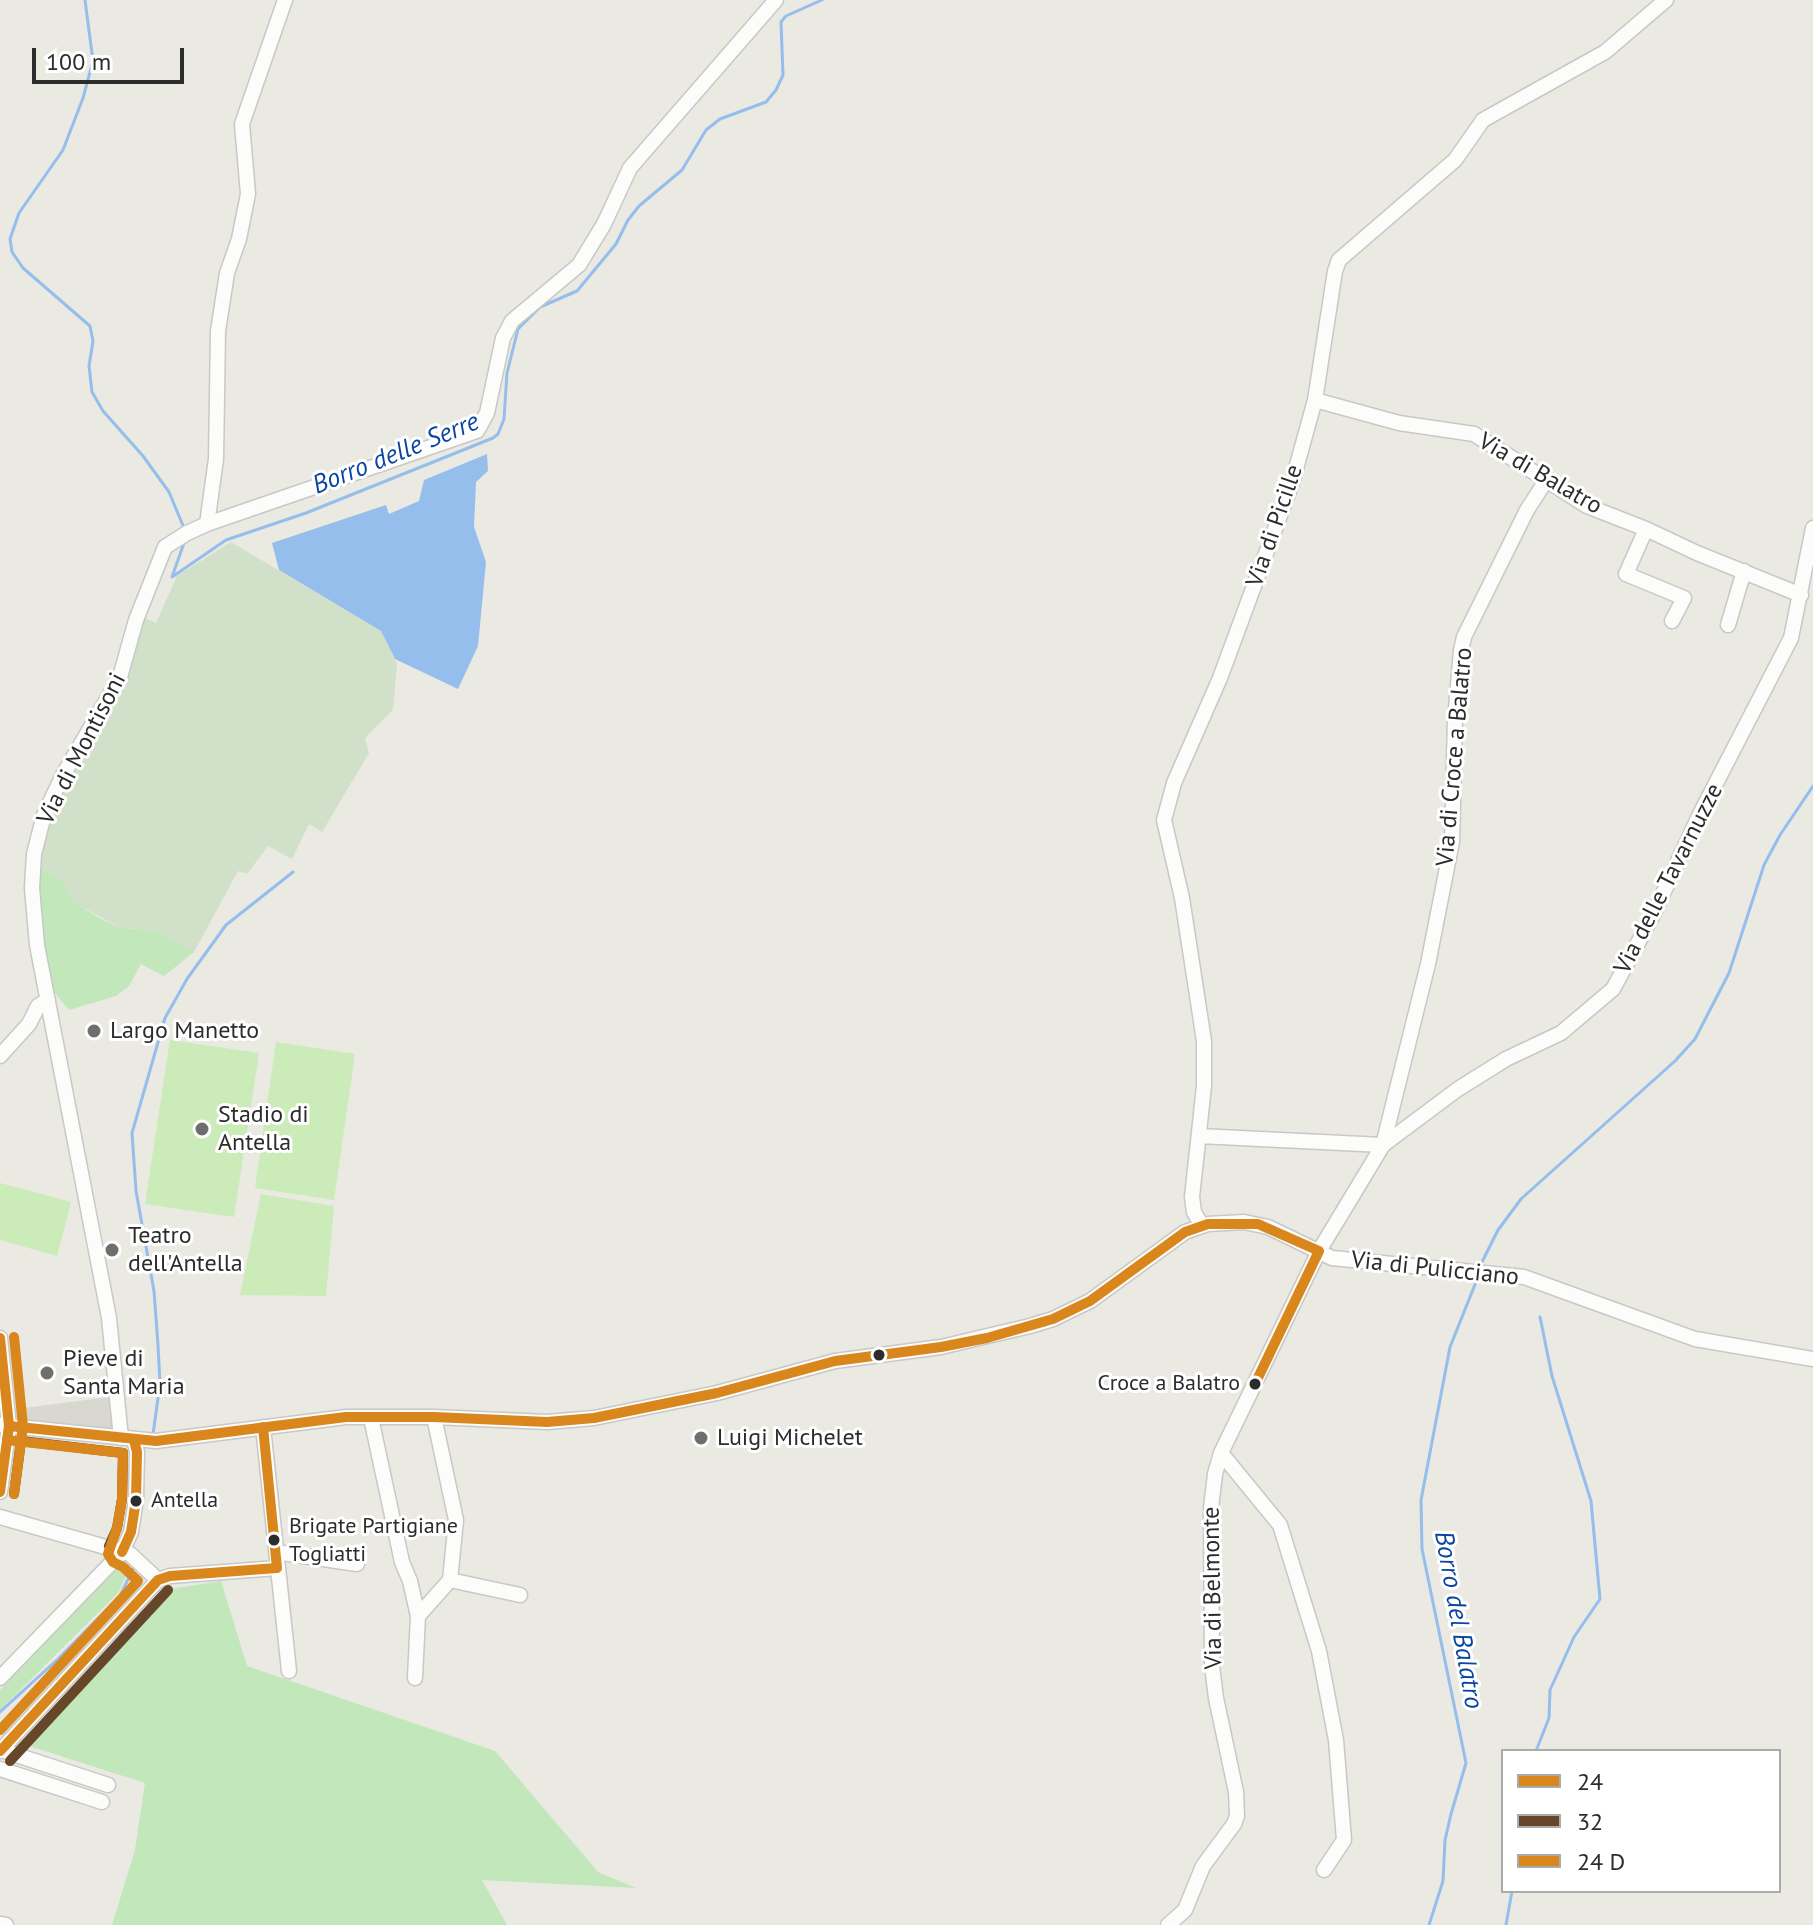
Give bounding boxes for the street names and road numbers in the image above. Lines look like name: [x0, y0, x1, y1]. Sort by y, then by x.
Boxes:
street label: Via di Balatro: [1473, 427, 1607, 521]
street label: Via di Picille: [1241, 461, 1309, 591]
street label: Via di Croce a Balatro: [1431, 646, 1479, 868]
street label: Via di Montisoni: [31, 668, 133, 830]
street label: Via delle Tavarnuzze: [1609, 779, 1729, 979]
street label: Via di Pulicciano: [1350, 1246, 1520, 1292]
street label: Via di Belmonte: [1197, 1506, 1229, 1670]

